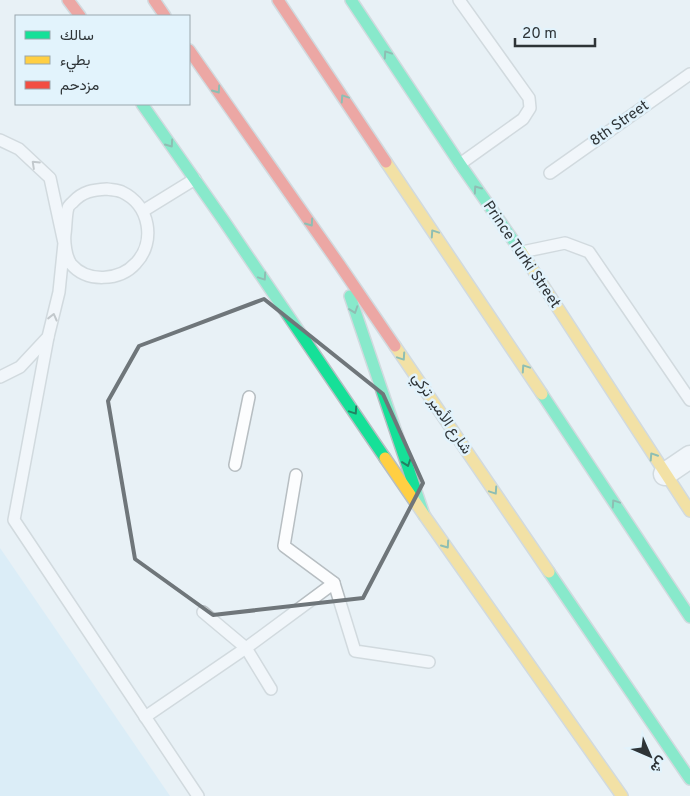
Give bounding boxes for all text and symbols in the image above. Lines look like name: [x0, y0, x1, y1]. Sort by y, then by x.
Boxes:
legend: [15, 15, 190, 105]
scale bar: [515, 15, 595, 47]
text: 20 m: [522, 25, 557, 44]
text: سالك: [60, 27, 94, 46]
one-way arrow: [383, 50, 393, 59]
text: بطيء: [60, 52, 90, 73]
text: مزدحم: [60, 77, 99, 96]
one-way arrow: [211, 84, 220, 94]
one-way arrow: [341, 94, 350, 103]
street label: 8th Street: [587, 97, 653, 151]
one-way arrow: [164, 138, 173, 147]
one-way arrow: [32, 161, 41, 170]
one-way arrow: [474, 185, 483, 195]
street label: Prince Turki Street: [478, 198, 564, 312]
one-way arrow: [304, 217, 313, 227]
one-way arrow: [431, 229, 440, 238]
one-way arrow: [257, 271, 266, 281]
one-way arrow: [349, 305, 359, 313]
one-way arrow: [47, 314, 57, 322]
one-way arrow: [396, 351, 405, 361]
one-way arrow: [522, 364, 531, 374]
street label: شارع الأمير تركي: [405, 369, 476, 460]
one-way arrow: [348, 406, 357, 415]
one-way arrow: [650, 452, 660, 461]
one-way arrow: [401, 459, 411, 467]
one-way arrow: [488, 485, 497, 495]
one-way arrow: [612, 499, 621, 509]
one-way arrow: [440, 540, 449, 549]
north arrow: [625, 731, 675, 781]
text: ش: [646, 752, 670, 776]

